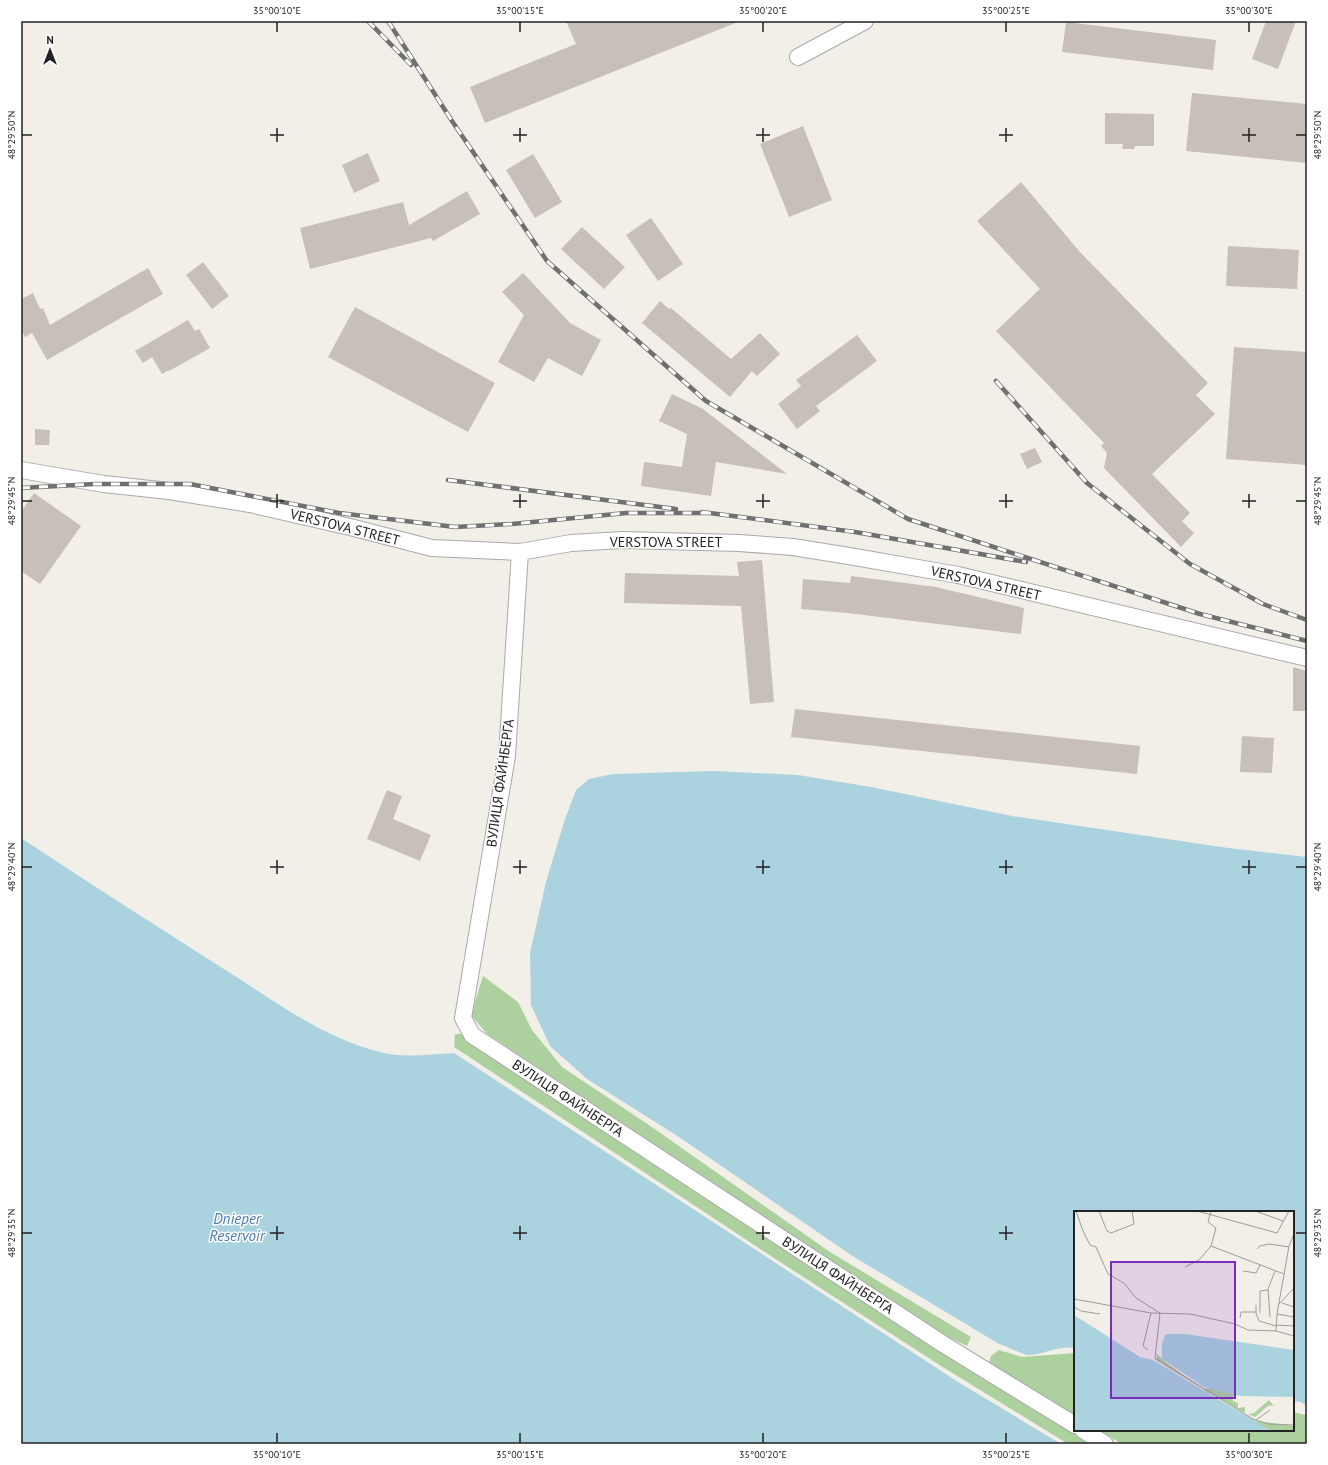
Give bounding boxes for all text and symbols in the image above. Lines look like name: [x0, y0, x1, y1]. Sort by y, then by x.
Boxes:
text: 35°00'10"E: [253, 4, 301, 17]
text: 35°00'15"E: [496, 4, 544, 17]
text: 35°00'20"E: [739, 4, 787, 17]
text: 35°00'25"E: [982, 4, 1030, 17]
text: 35°00'30"E: [1225, 4, 1273, 17]
north arrow: [30, 30, 70, 70]
text: N: [46, 33, 54, 47]
text: 48°29'50"N: [5, 110, 18, 160]
text: 48°29'50"N: [1311, 110, 1324, 160]
text: 48°29'45"N: [5, 476, 18, 526]
text: 48°29'45"N: [1311, 476, 1324, 526]
street label: VERSTOVA STREET: [287, 504, 402, 549]
street label: VERSTOVA STREET: [609, 533, 722, 551]
street label: VERSTOVA STREET: [928, 561, 1043, 604]
street label: ВУЛИЦЯ ФАЙНБЕРГА: [482, 717, 518, 848]
text: 48°29'40"N: [5, 842, 18, 892]
text: 48°29'40"N: [1311, 842, 1324, 892]
street label: ВУЛИЦЯ ФАЙНБЕРГА: [509, 1055, 628, 1141]
text: 48°29'35"N: [5, 1208, 18, 1258]
text: 48°29'35"N: [1311, 1208, 1324, 1258]
water label: Dnieper Reservoir: [209, 1209, 266, 1245]
inset map: [1074, 1211, 1294, 1431]
street label: ВУЛИЦЯ ФАЙНБЕРГА: [779, 1232, 898, 1318]
text: 35°00'10"E: [253, 1448, 301, 1461]
text: 35°00'15"E: [496, 1448, 544, 1461]
text: 35°00'20"E: [739, 1448, 787, 1461]
text: 35°00'25"E: [982, 1448, 1030, 1461]
text: 35°00'30"E: [1225, 1448, 1273, 1461]

